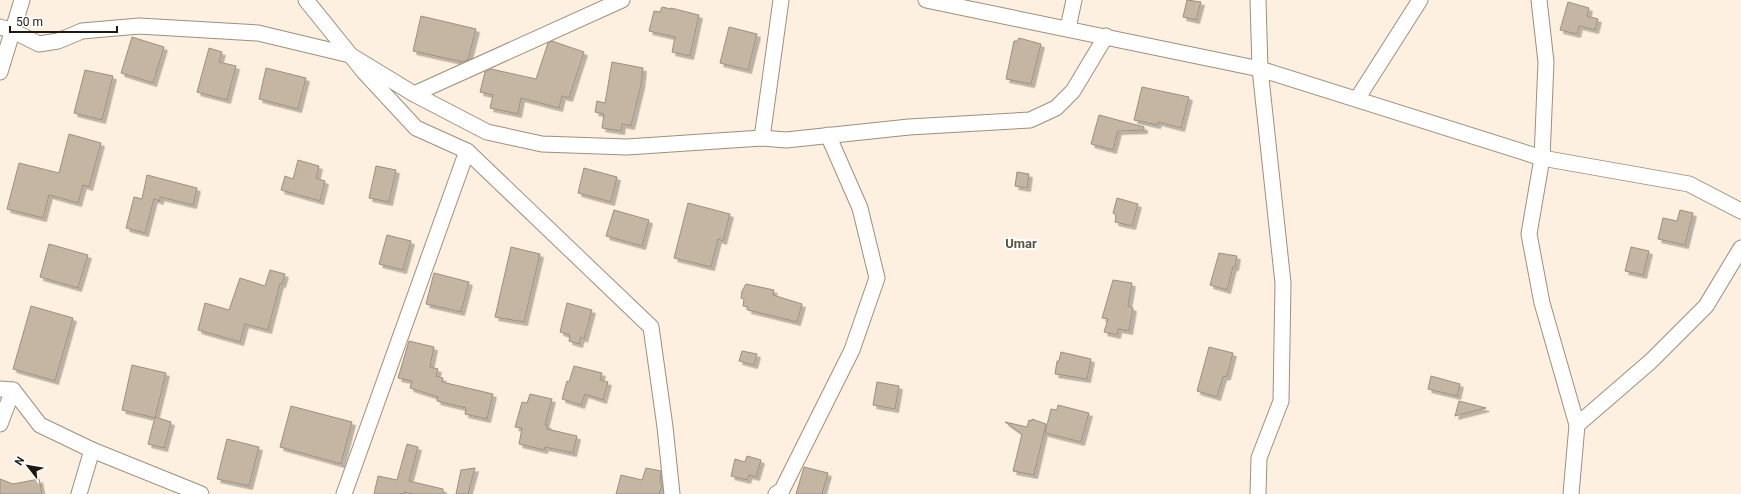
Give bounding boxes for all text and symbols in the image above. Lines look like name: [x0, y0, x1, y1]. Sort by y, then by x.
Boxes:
scale bar: [10, 8, 117, 34]
text: 50 m: [16, 15, 43, 29]
district label: Umar: [1005, 236, 1037, 251]
north arrow: [8, 446, 48, 486]
text: N: [12, 454, 28, 468]

